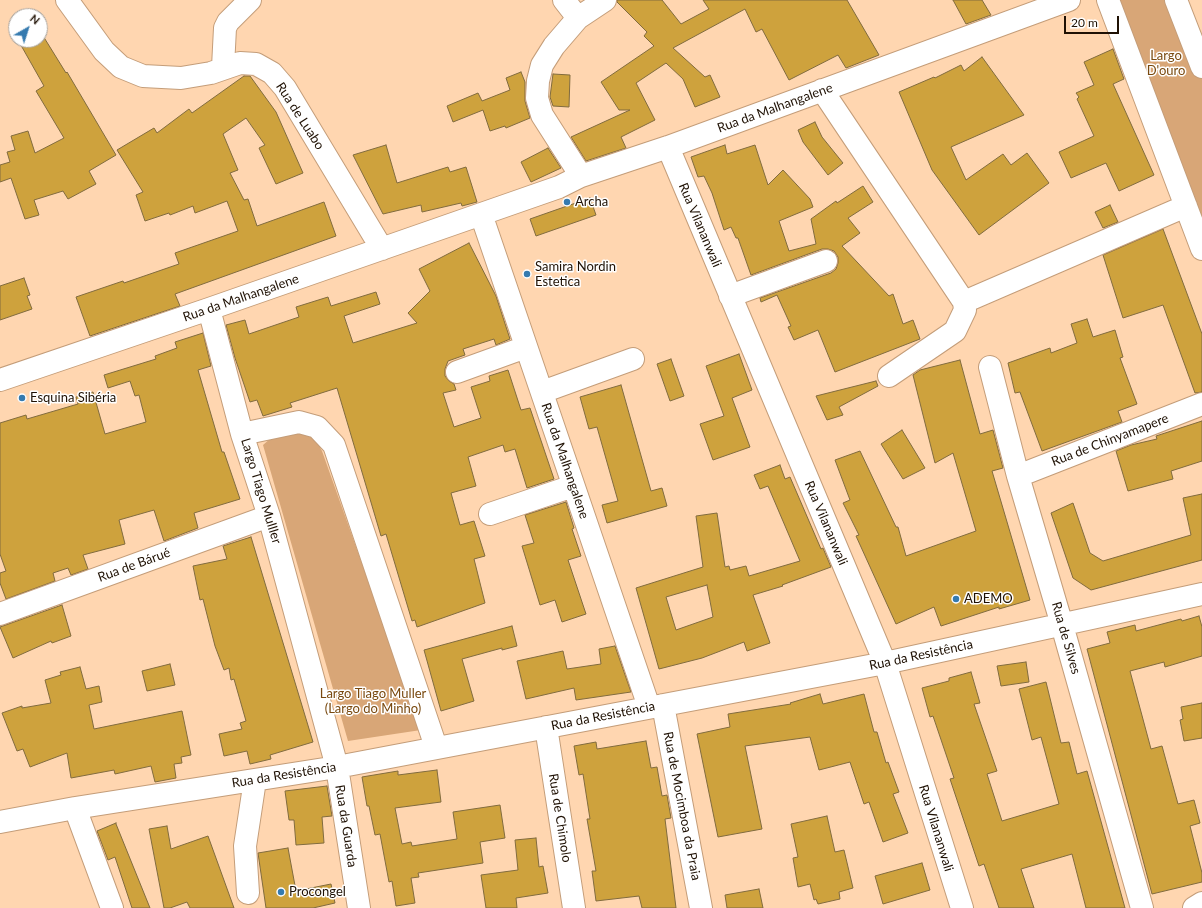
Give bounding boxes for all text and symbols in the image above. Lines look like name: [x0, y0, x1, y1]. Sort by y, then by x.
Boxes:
north arrow: [8, 8, 48, 48]
scale bar: [1066, 8, 1121, 34]
text: N: [28, 11, 43, 27]
text: 20 m: [1071, 15, 1098, 30]
park label: Largo D'ouro: [1147, 48, 1185, 79]
street label: Rua de Luabo: [272, 79, 328, 153]
street label: Rua da Malhangalene: [715, 80, 835, 136]
street label: Rua Vilananwali: [675, 180, 725, 270]
place label: Archa: [575, 194, 608, 210]
marker: Archa: [562, 197, 572, 207]
place label: Samira Nordin Estetica: [535, 259, 616, 290]
marker: Samira Nordin Estetica: [522, 269, 532, 279]
street label: Rua da Malhangalene: [181, 271, 301, 325]
place label: Esquina Sibéria: [30, 390, 116, 406]
marker: Esquina Sibéria: [17, 393, 27, 403]
street label: Rua da Malhangalene: [538, 401, 592, 521]
street label: Rua de Chinyamapere: [1049, 410, 1171, 470]
street label: Largo Tiago Mulller: [238, 436, 284, 546]
street label: Rua Vilananwali: [801, 478, 851, 568]
street label: Rua de Bárué: [96, 545, 172, 585]
place label: ADEMO: [964, 591, 1013, 607]
marker: ADEMO: [951, 594, 961, 604]
street label: Rua de Silves: [1048, 600, 1084, 676]
street label: Rua da Resistência: [868, 636, 974, 674]
park label: Largo Tiago Muller (Largo do Minho): [320, 686, 426, 717]
street label: Rua da Resistência: [550, 698, 656, 734]
street label: Rua de Mocimboa da Praia: [660, 730, 704, 882]
street label: Rua da Resistência: [231, 759, 337, 791]
street label: Rua de Chimolo: [545, 772, 575, 864]
street label: Rua Vilananwali: [915, 783, 957, 873]
street label: Rua da Guarda: [332, 784, 360, 868]
place label: Procongel: [289, 884, 346, 900]
marker: Procongel: [276, 887, 286, 897]

